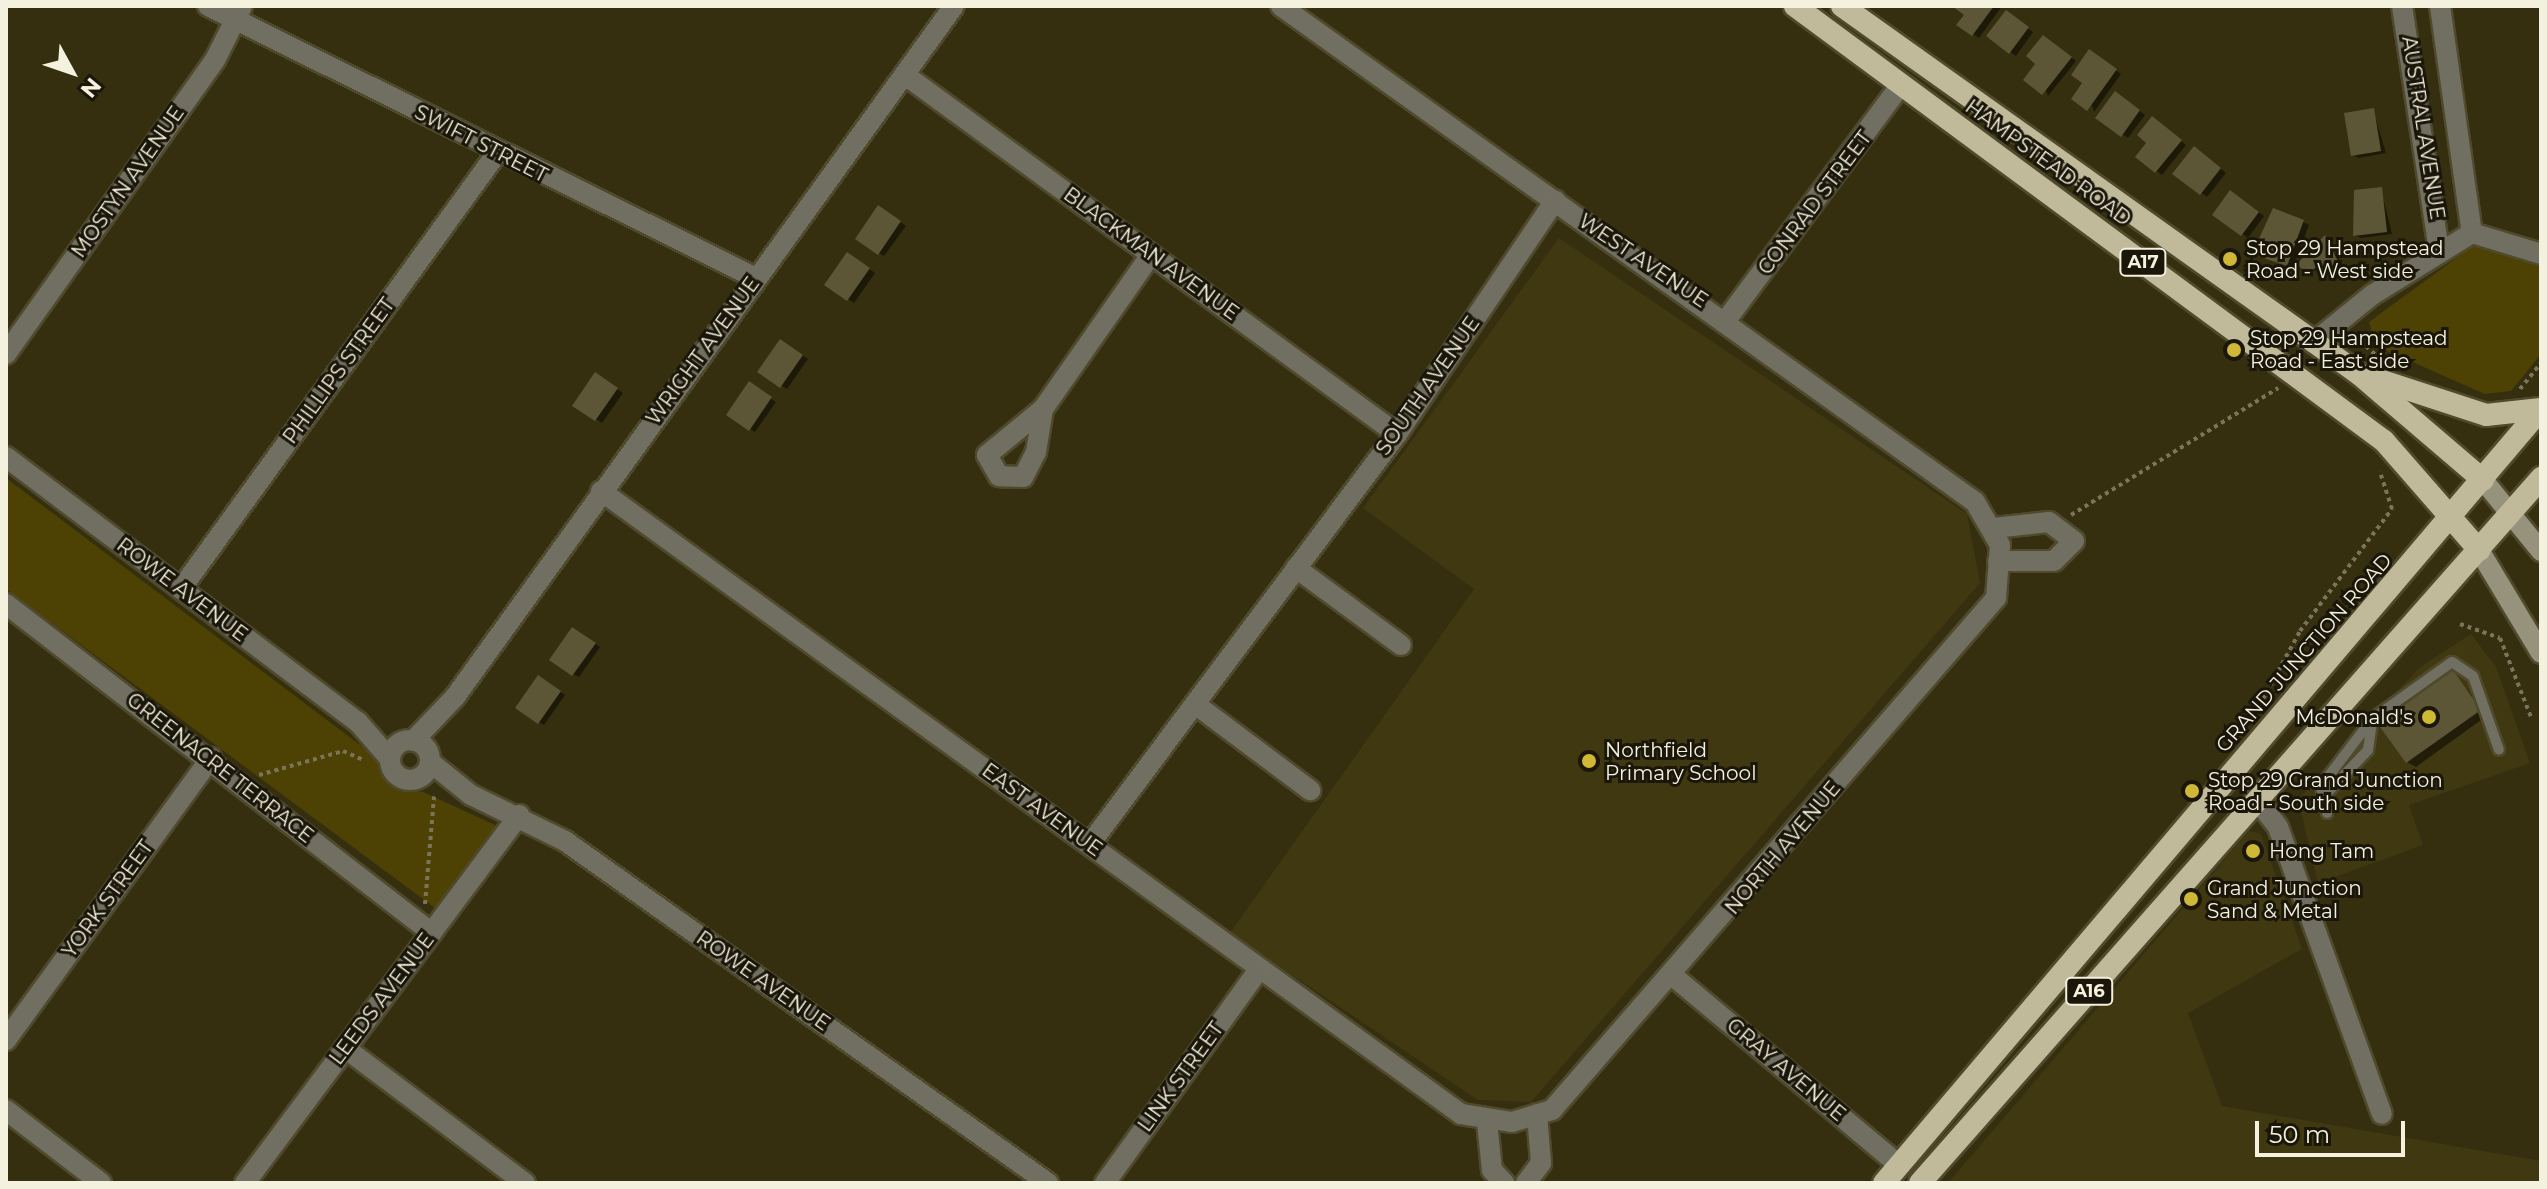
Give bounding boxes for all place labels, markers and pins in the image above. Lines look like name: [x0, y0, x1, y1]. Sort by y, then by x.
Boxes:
place label: Stop 29 Hampstead Road - West side: [2246, 236, 2444, 283]
marker: Stop 29 Hampstead Road - West side: [2221, 250, 2239, 268]
place label: Stop 29 Hampstead Road - East side: [2250, 326, 2448, 373]
marker: Stop 29 Hampstead Road - East side: [2225, 341, 2243, 359]
place label: McDonald's: [2296, 705, 2413, 729]
marker: McDonald's: [2420, 708, 2438, 726]
place label: Northfield Primary School: [1605, 738, 1757, 785]
marker: Northfield Primary School: [1580, 752, 1598, 770]
place label: Stop 29 Grand Junction Road - South side: [2208, 768, 2443, 815]
marker: Stop 29 Grand Junction Road - South side: [2183, 782, 2201, 800]
place label: Hong Tam: [2269, 839, 2374, 863]
marker: Hong Tam: [2244, 842, 2262, 860]
place label: Grand Junction Sand & Metal: [2207, 876, 2362, 923]
marker: Grand Junction Sand & Metal: [2182, 890, 2200, 908]

